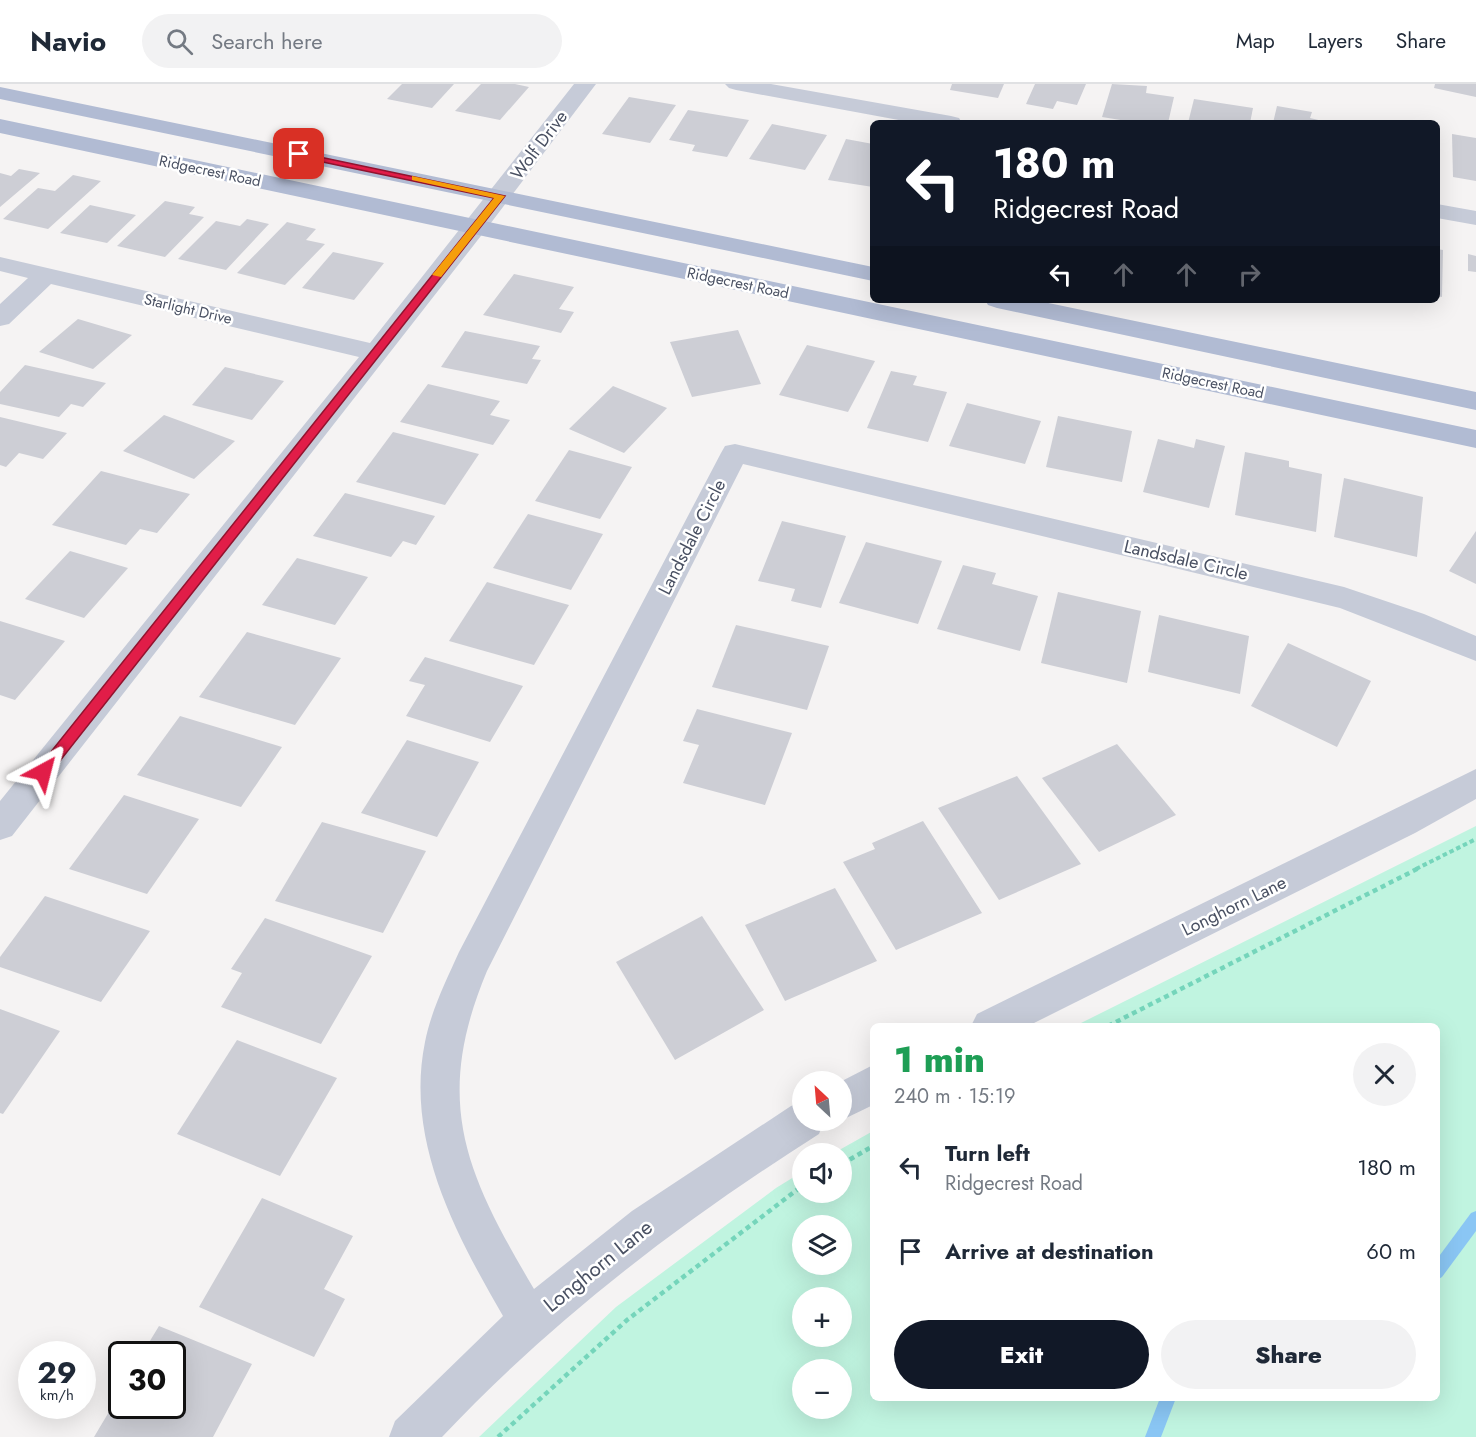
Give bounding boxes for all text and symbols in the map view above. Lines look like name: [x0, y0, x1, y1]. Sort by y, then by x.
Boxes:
search box: [142, 14, 562, 68]
text: Navio: [30, 21, 106, 62]
icon: search: [163, 25, 196, 58]
text: Search here: [211, 25, 322, 57]
text: Map: [1236, 26, 1275, 56]
text: Layers: [1308, 26, 1363, 56]
text: Share: [1396, 26, 1446, 56]
street label: Wolf Drive: [504, 105, 574, 185]
pin: [273, 128, 324, 179]
text: 180 m: [993, 133, 1116, 194]
icon: arrive: [282, 137, 315, 170]
icon: left: [894, 144, 972, 222]
street label: Ridgecrest Road: [157, 149, 263, 193]
text: Ridgecrest Road: [993, 189, 1179, 228]
icon: left: [1044, 258, 1077, 291]
icon: ahead: [1107, 258, 1140, 291]
icon: ahead: [1170, 258, 1203, 291]
icon: right: [1233, 258, 1266, 291]
street label: Ridgecrest Road: [685, 261, 791, 305]
street label: Starlight Drive: [142, 288, 234, 330]
street label: Ridgecrest Road: [1160, 361, 1266, 405]
street label: Landsdale Circle: [652, 475, 732, 599]
street label: Landsdale Circle: [1122, 533, 1250, 587]
position arrow: [11, 740, 75, 804]
street label: Longhorn Lane: [1177, 869, 1291, 943]
text: 1 min: [894, 1033, 985, 1085]
button: close: [1353, 1043, 1416, 1106]
north arrow: [792, 1071, 852, 1131]
map controls: [792, 1071, 852, 1419]
text: 240 m · 15:19: [894, 1082, 1015, 1111]
text: Turn left: [945, 1137, 1030, 1169]
button: sound: [792, 1143, 852, 1203]
icon: left: [894, 1151, 927, 1184]
text: 180 m: [1357, 1151, 1416, 1183]
text: Ridgecrest Road: [945, 1169, 1083, 1198]
street label: Longhorn Lane: [537, 1213, 659, 1319]
button: layers: [792, 1215, 852, 1275]
icon: arrive: [894, 1235, 927, 1268]
text: Arrive at destination: [945, 1235, 1154, 1267]
text: 60 m: [1366, 1235, 1416, 1267]
button: +: [792, 1287, 852, 1347]
button: Exit: [894, 1320, 1149, 1389]
button: Share: [1161, 1320, 1416, 1389]
speed limit sign: 30: [108, 1341, 186, 1419]
text: 29: [37, 1351, 77, 1394]
button: −: [792, 1359, 852, 1419]
text: km/h: [40, 1384, 74, 1406]

